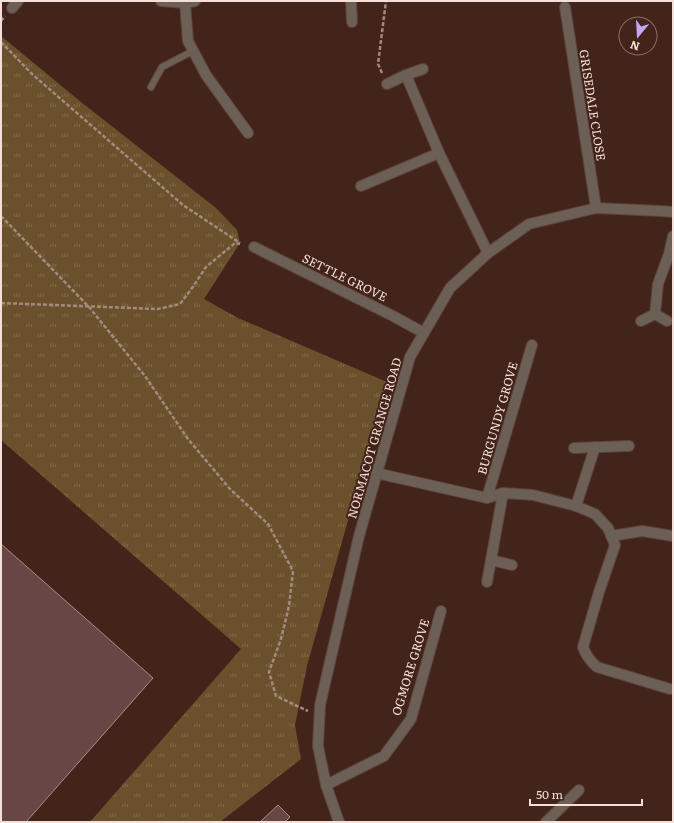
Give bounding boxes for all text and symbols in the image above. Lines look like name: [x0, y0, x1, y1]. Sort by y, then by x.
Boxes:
north arrow: [618, 16, 658, 56]
text: N: [628, 37, 641, 55]
street label: GRISEDALE CLOSE: [575, 48, 611, 162]
street label: SETTLE GROVE: [300, 249, 391, 306]
street label: NORMACOT GRANGE ROAD: [342, 355, 406, 521]
street label: BURGUNDY GROVE: [472, 359, 522, 477]
street label: OGMORE GROVE: [387, 616, 433, 718]
scale bar: [530, 781, 642, 807]
text: 50 m: [536, 785, 563, 803]

